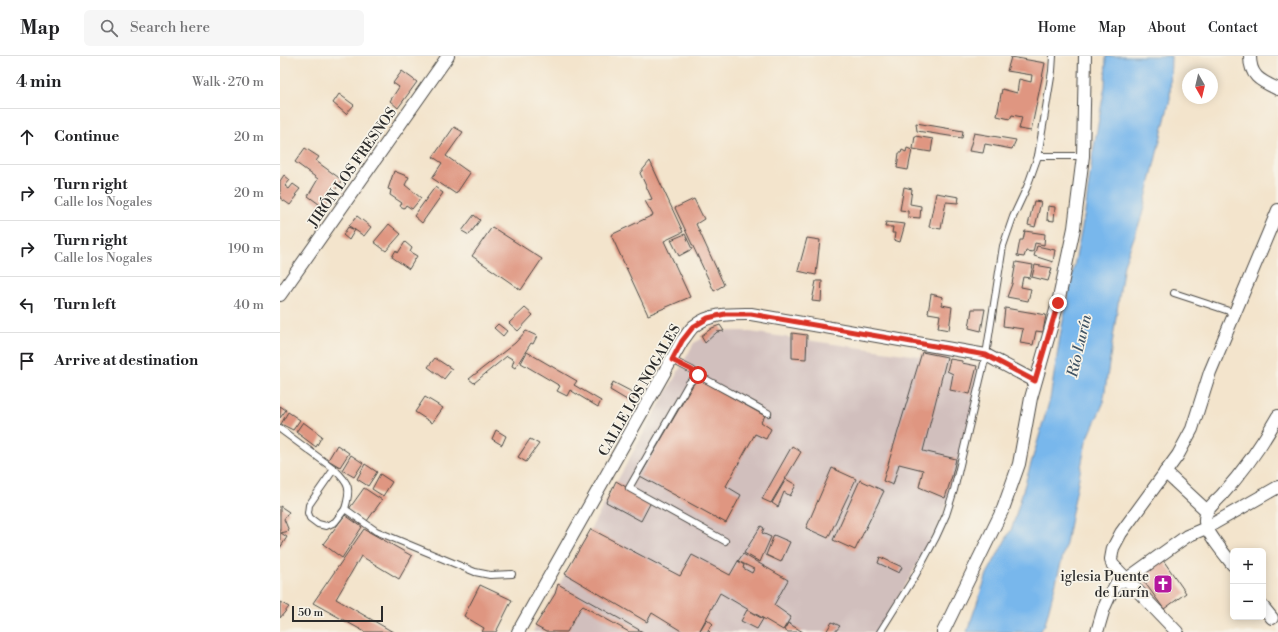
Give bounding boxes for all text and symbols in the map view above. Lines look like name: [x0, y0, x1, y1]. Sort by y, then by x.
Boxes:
search box: [84, 10, 364, 46]
text: Map: [20, 16, 60, 40]
icon: search: [98, 17, 120, 39]
text: Search here: [130, 18, 210, 37]
text: Home: [1038, 19, 1076, 37]
text: Map: [1098, 19, 1126, 37]
text: About: [1148, 19, 1186, 37]
text: Contact: [1208, 19, 1258, 37]
north arrow: [1182, 68, 1218, 104]
text: 4 min: [16, 71, 61, 93]
text: Walk · 270 m: [192, 74, 264, 90]
street label: JIRÓN LOS FRESNOS: [302, 103, 401, 232]
icon: ahead: [16, 126, 38, 148]
text: Continue: [54, 127, 119, 146]
text: 20 m: [234, 129, 264, 145]
text: Turn right: [54, 175, 128, 194]
icon: right: [16, 182, 38, 204]
text: 20 m: [234, 185, 264, 201]
text: Calle los Nogales: [54, 194, 152, 210]
text: Turn right: [54, 231, 128, 250]
icon: right: [16, 238, 38, 260]
text: 190 m: [228, 241, 264, 257]
text: Calle los Nogales: [54, 250, 152, 266]
icon: left: [16, 294, 38, 316]
route end: [1049, 294, 1067, 312]
text: Turn left: [54, 295, 116, 314]
text: 40 m: [234, 297, 264, 313]
water label: Río Lurín: [1063, 312, 1096, 380]
street label: CALLE LOS NOGALES: [595, 321, 685, 460]
icon: arrive: [16, 350, 38, 372]
text: Arrive at destination: [54, 351, 198, 370]
route start: [689, 366, 707, 384]
map controls: [1230, 548, 1266, 620]
button: +: [1230, 548, 1266, 584]
place label: iglesia Puente de Lurín: [1060, 568, 1150, 602]
church icon: iglesia Puente de Lurín: [1152, 573, 1174, 595]
button: −: [1230, 584, 1266, 620]
scale bar: [292, 604, 383, 623]
text: 50 m: [298, 606, 323, 620]

